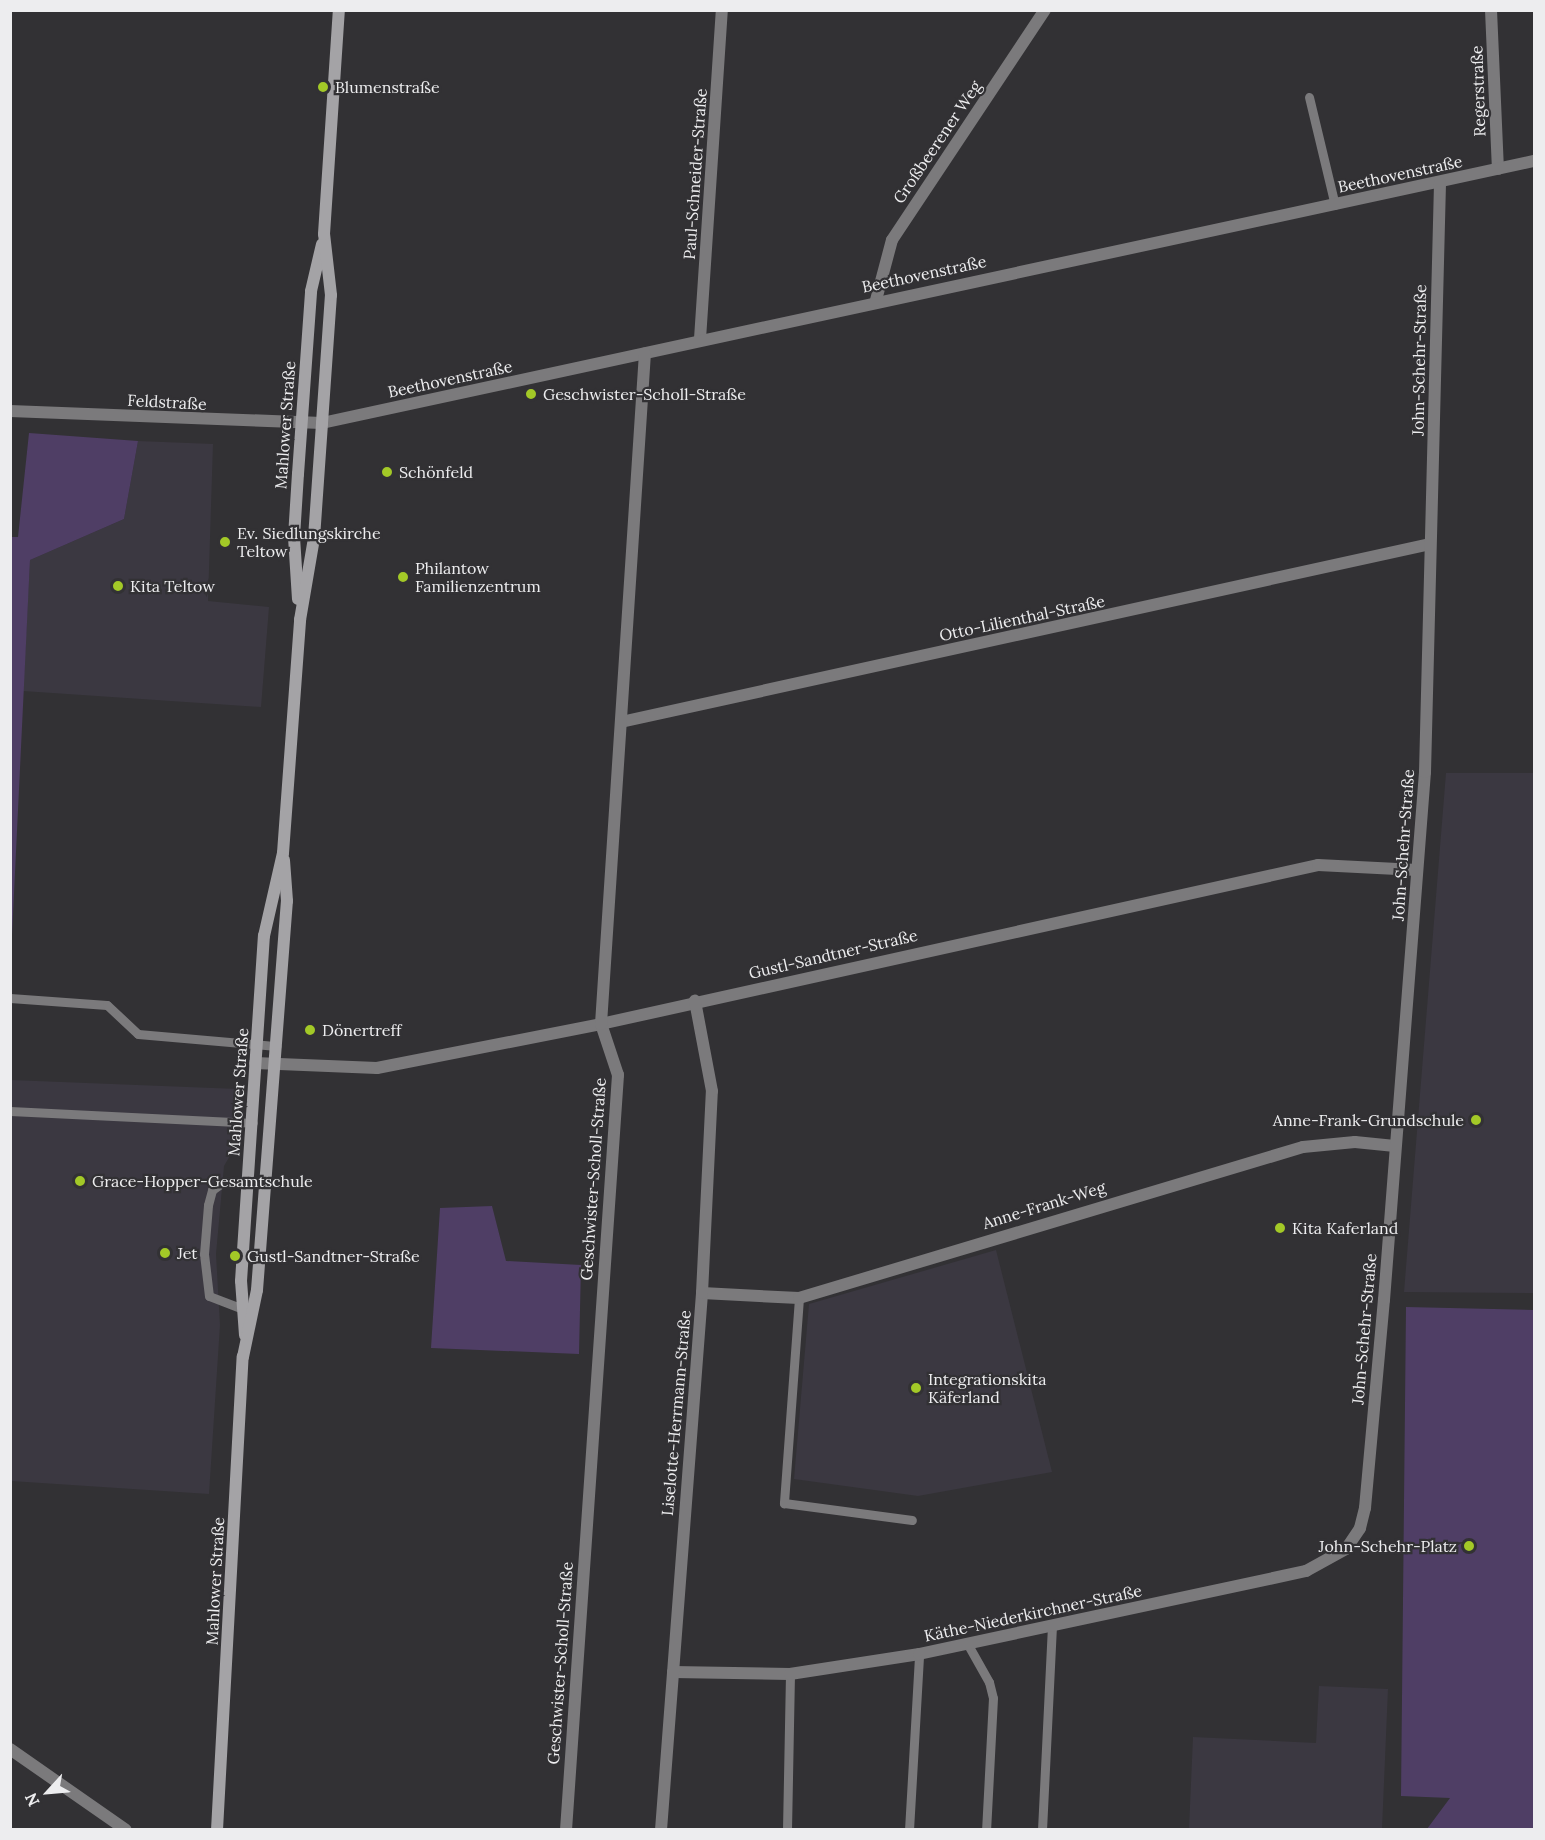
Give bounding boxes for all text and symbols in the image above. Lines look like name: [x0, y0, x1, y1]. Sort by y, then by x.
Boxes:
street label: Regerstraße: [1467, 45, 1489, 137]
place label: Blumenstraße: [335, 77, 440, 97]
street label: Großbeerener Weg: [889, 77, 985, 207]
marker: Blumenstraße: [316, 80, 330, 94]
street label: Paul-Schneider-Straße: [679, 88, 711, 260]
street label: Beethovenstraße: [1336, 151, 1464, 197]
street label: Beethovenstraße: [860, 251, 988, 297]
street label: John-Schehr-Straße: [1408, 284, 1430, 436]
street label: Beethovenstraße: [386, 356, 514, 402]
street label: Mahlower Straße: [271, 360, 299, 490]
place label: Geschwister-Scholl-Straße: [543, 384, 746, 404]
marker: Geschwister-Scholl-Straße: [524, 387, 538, 401]
street label: Feldstraße: [127, 390, 207, 414]
place label: Schönfeld: [399, 462, 473, 482]
marker: Schönfeld: [380, 465, 394, 479]
place label: Ev. Siedlungskirche Teltow: [237, 523, 381, 561]
marker: Ev. Siedlungskirche Teltow: [218, 535, 232, 549]
place label: Philantow Familienzentrum: [415, 558, 541, 596]
marker: Philantow Familienzentrum: [396, 570, 410, 584]
place label: Kita Teltow: [130, 576, 215, 596]
marker: Kita Teltow: [111, 579, 125, 593]
street label: Otto-Lilienthal-Straße: [937, 591, 1107, 645]
street label: John-Schehr-Straße: [1388, 769, 1418, 921]
street label: Gustl-Sandtner-Straße: [747, 925, 919, 983]
place label: Dönertreff: [322, 1020, 401, 1040]
marker: Dönertreff: [303, 1023, 317, 1037]
street label: Mahlower Straße: [224, 1027, 252, 1157]
street label: Geschwister-Scholl-Straße: [576, 1077, 610, 1281]
place label: Anne-Frank-Grundschule: [1273, 1110, 1464, 1130]
marker: Anne-Frank-Grundschule: [1469, 1113, 1483, 1127]
place label: Grace-Hopper-Gesamtschule: [92, 1171, 313, 1191]
marker: Grace-Hopper-Gesamtschule: [73, 1174, 87, 1188]
street label: Anne-Frank-Weg: [980, 1177, 1108, 1233]
place label: Kita Kaferland: [1292, 1218, 1398, 1238]
marker: Kita Kaferland: [1273, 1221, 1287, 1235]
place label: Jet: [177, 1243, 197, 1263]
marker: Jet: [158, 1246, 172, 1260]
place label: Gustl-Sandtner-Straße: [247, 1246, 420, 1266]
marker: Gustl-Sandtner-Straße: [228, 1249, 242, 1263]
street label: John-Schehr-Straße: [1348, 1253, 1380, 1405]
street label: Liselotte-Herrmann-Straße: [657, 1309, 695, 1517]
place label: Integrationskita Käferland: [928, 1369, 1046, 1407]
marker: Integrationskita Käferland: [909, 1381, 923, 1395]
street label: Mahlower Straße: [202, 1516, 228, 1646]
place label: John-Schehr-Platz: [1319, 1536, 1457, 1556]
marker: John-Schehr-Platz: [1462, 1539, 1476, 1553]
street label: Geschwister-Scholl-Straße: [543, 1561, 577, 1765]
street label: Käthe-Niederkirchner-Straße: [922, 1581, 1144, 1645]
north arrow: [18, 1762, 78, 1822]
text: N: [20, 1790, 44, 1810]

